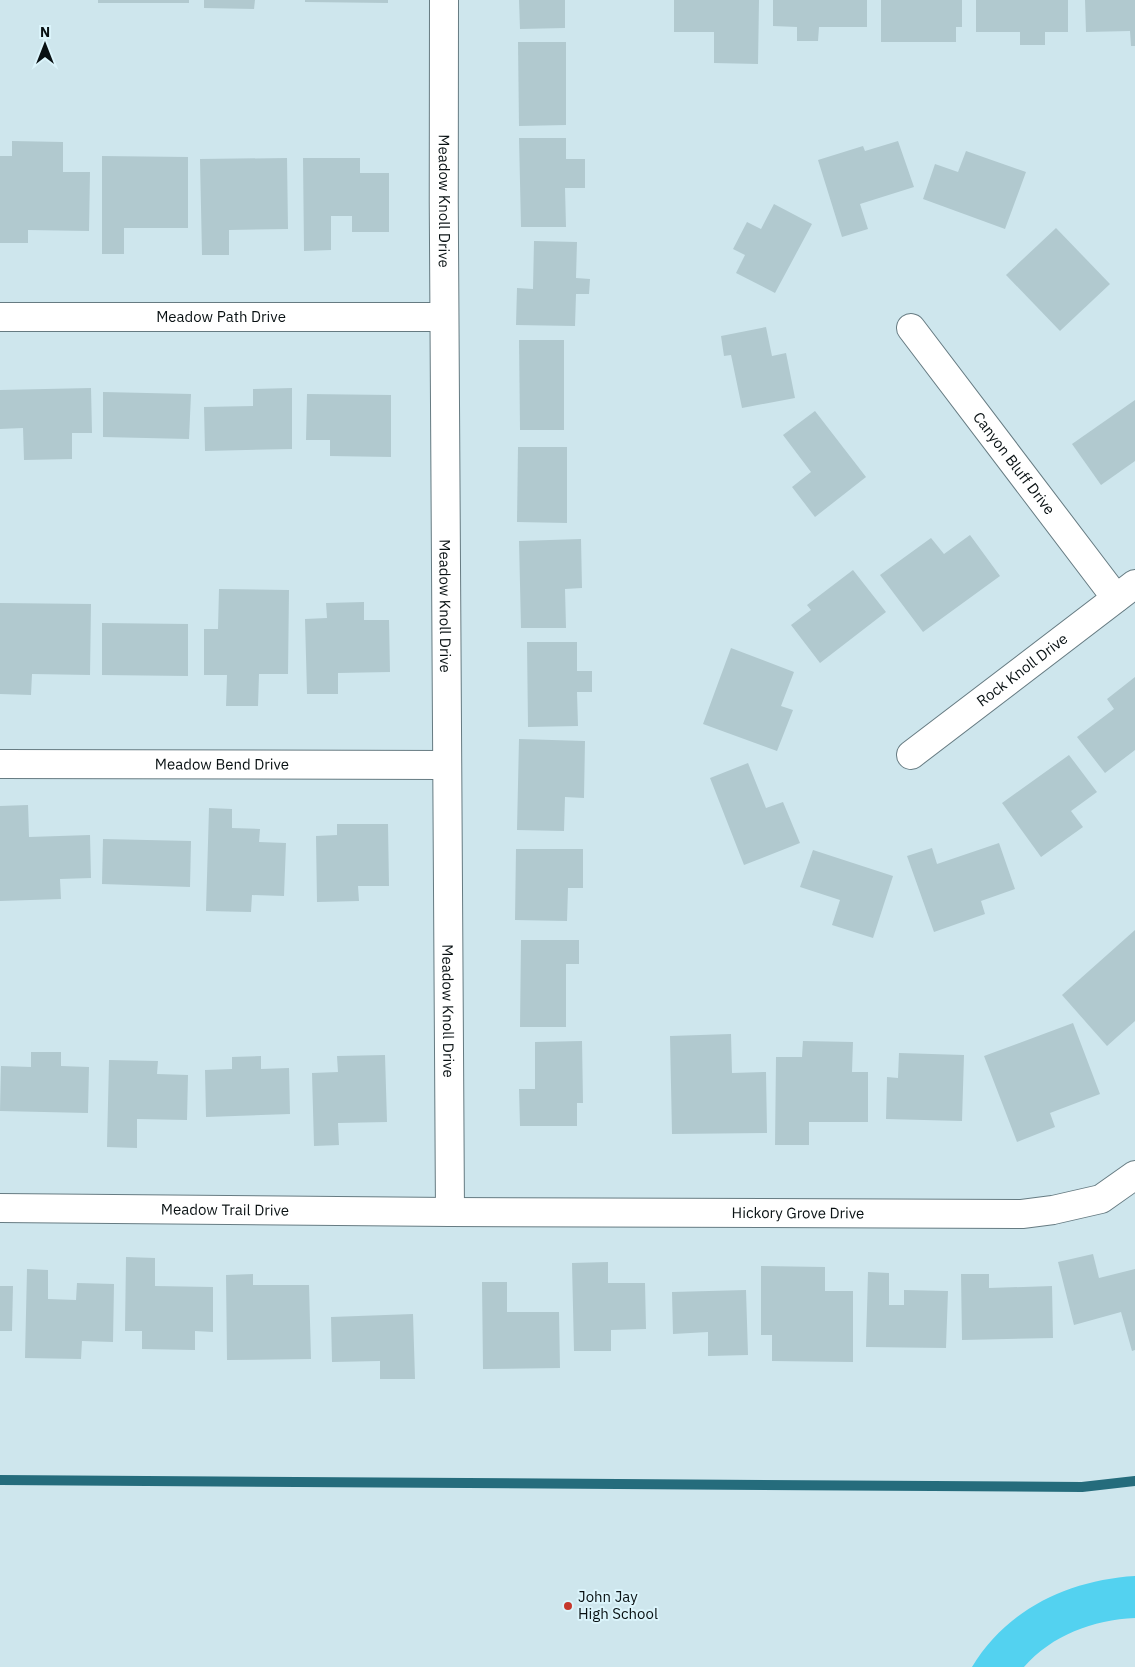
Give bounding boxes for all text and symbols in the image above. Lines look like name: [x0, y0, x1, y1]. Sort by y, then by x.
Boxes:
north arrow: [20, 20, 70, 70]
text: N: [40, 23, 50, 41]
street label: Meadow Knoll Drive: [435, 134, 454, 268]
street label: Meadow Path Drive: [156, 307, 286, 326]
street label: Canyon Bluff Drive: [969, 408, 1059, 518]
street label: Meadow Knoll Drive: [435, 539, 455, 673]
street label: Rock Knoll Drive: [973, 629, 1071, 710]
street label: Meadow Bend Drive: [155, 754, 289, 774]
street label: Meadow Knoll Drive: [438, 944, 458, 1078]
street label: Meadow Trail Drive: [161, 1199, 289, 1220]
street label: Hickory Grove Drive: [732, 1203, 864, 1222]
place label: John Jay High School: [578, 1587, 658, 1623]
marker: John Jay High School: [562, 1600, 574, 1612]

